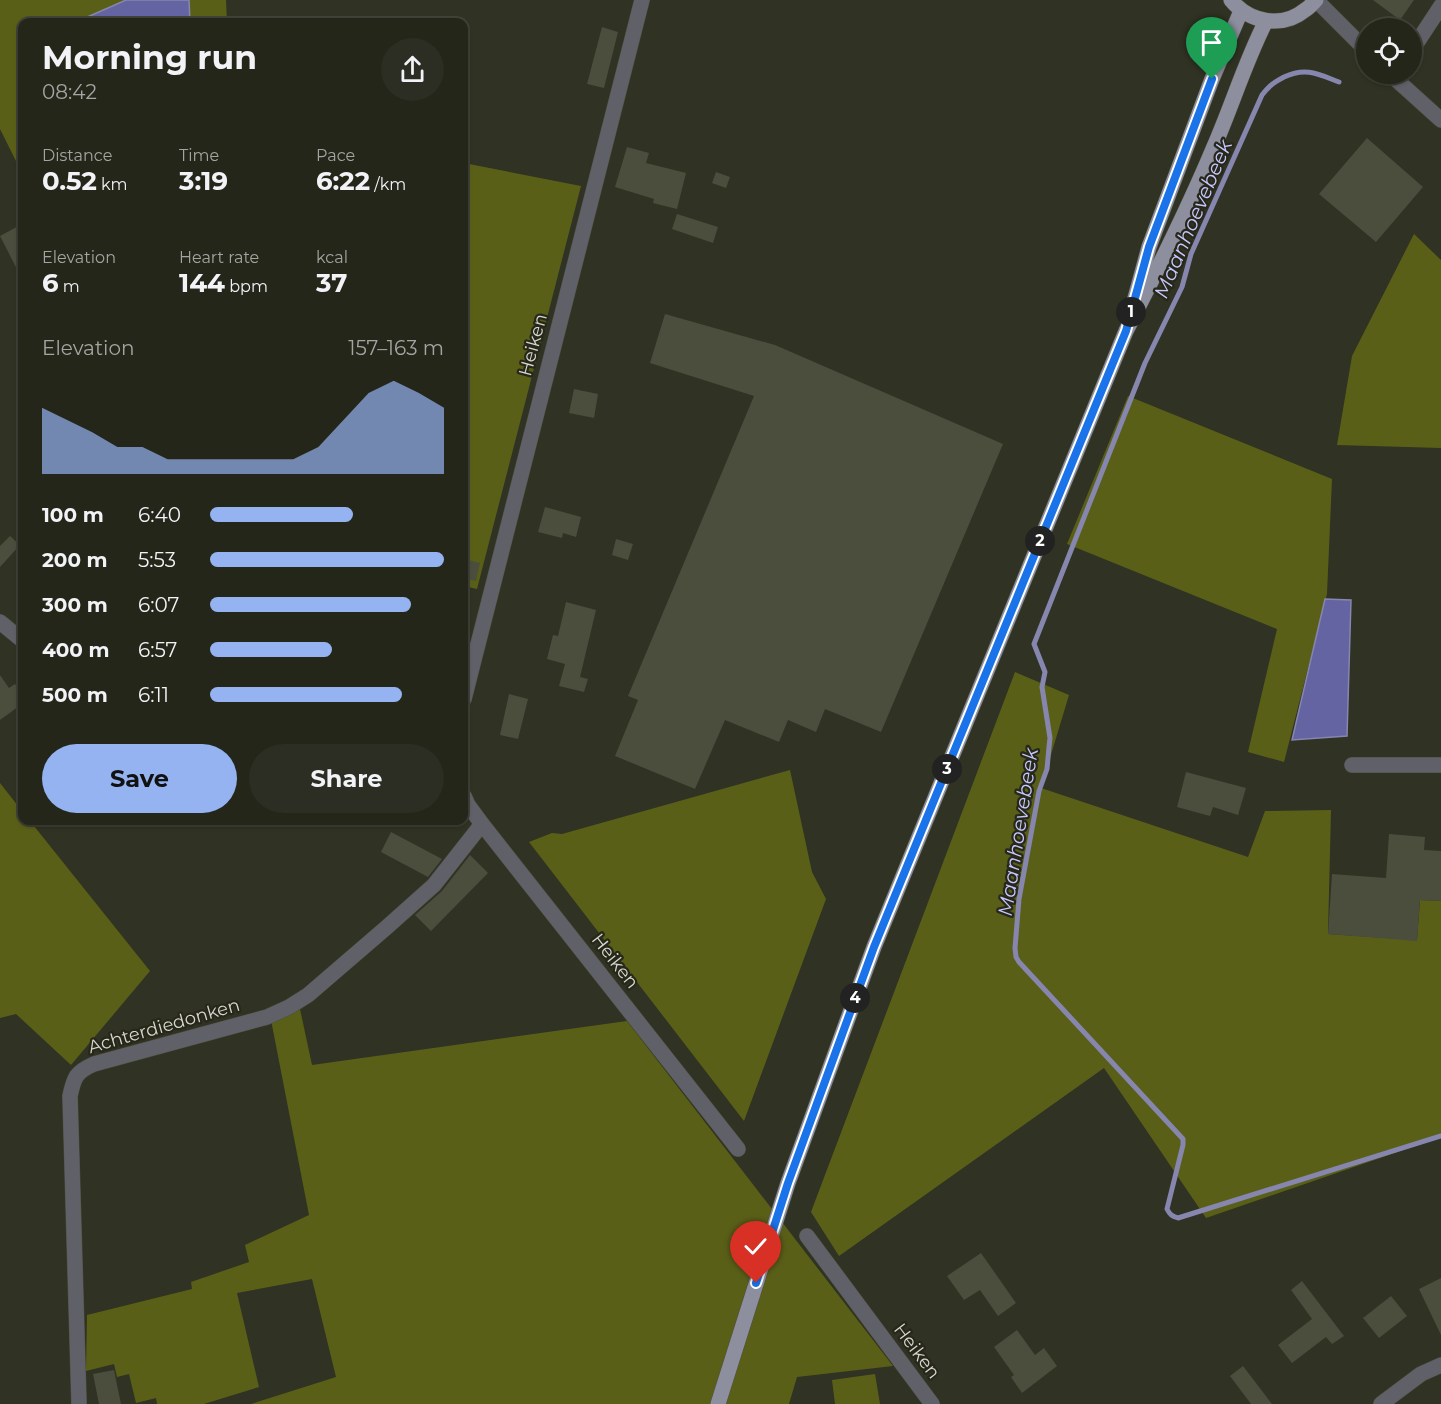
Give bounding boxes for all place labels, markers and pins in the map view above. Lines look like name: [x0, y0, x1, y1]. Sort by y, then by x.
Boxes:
pin: [1186, 17, 1237, 79]
pin: 1: [1116, 297, 1146, 327]
pin: 2: [1025, 526, 1055, 556]
pin: 3: [932, 754, 962, 784]
pin: 4: [840, 983, 870, 1013]
pin: [730, 1221, 781, 1283]

